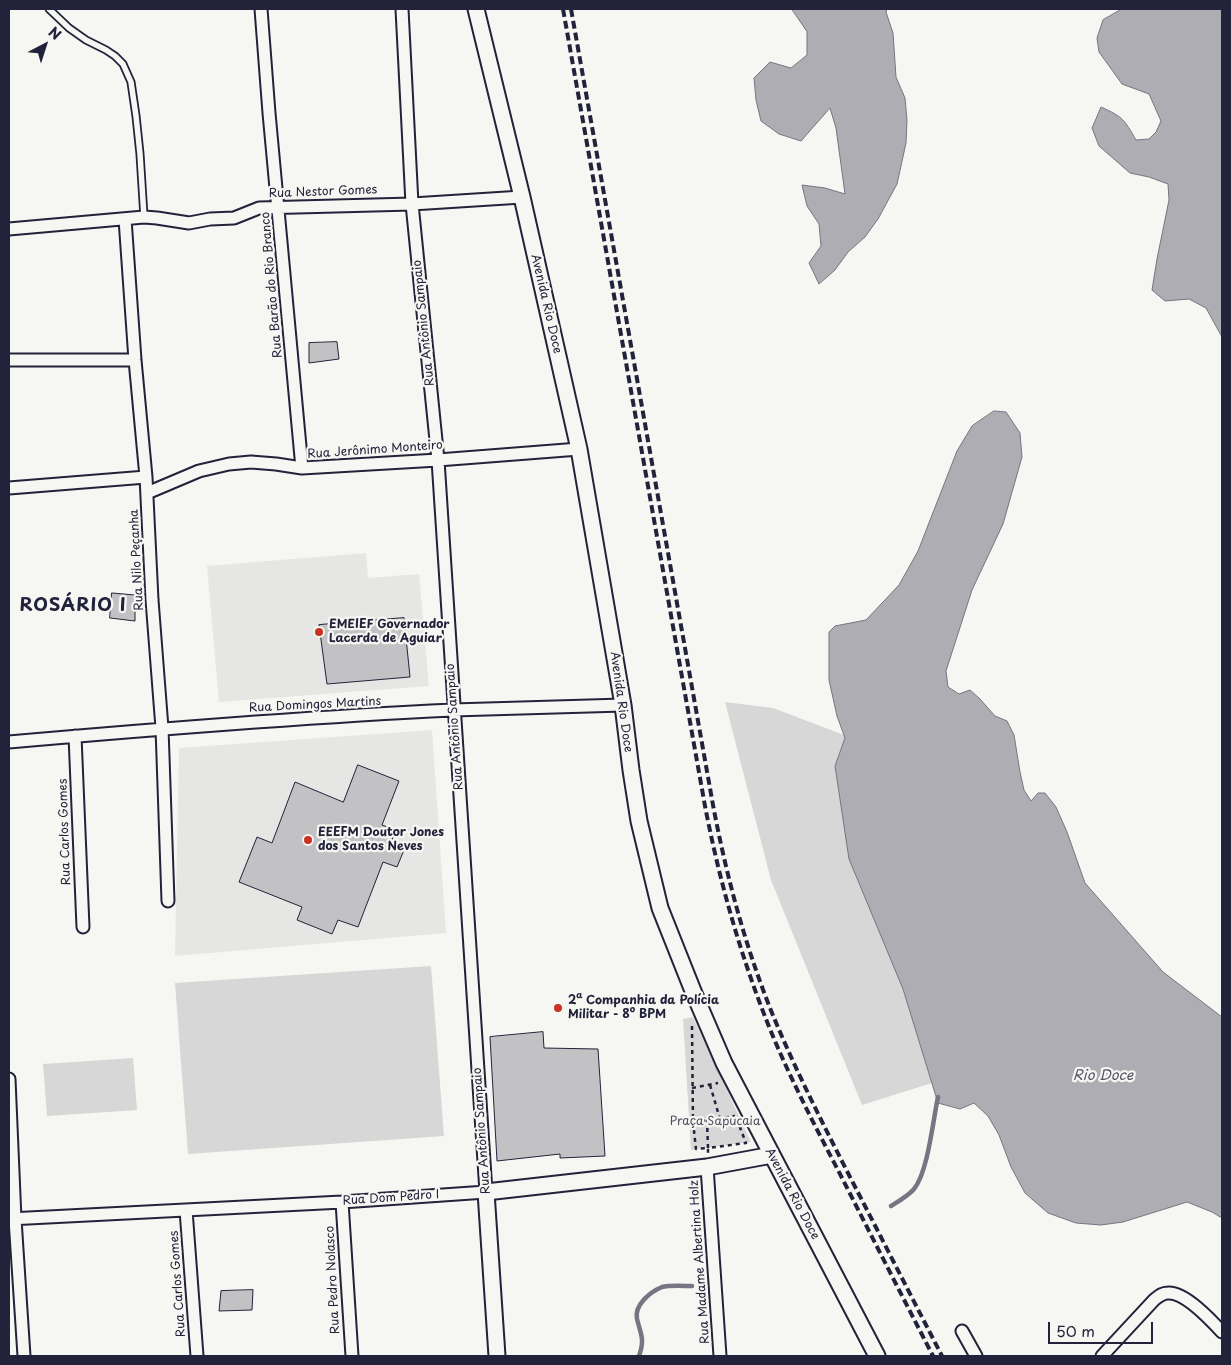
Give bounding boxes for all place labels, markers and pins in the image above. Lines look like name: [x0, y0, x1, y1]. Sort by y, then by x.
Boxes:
place label: EMEIEF Governador Lacerda de Aguiar: [329, 618, 449, 646]
marker: EMEIEF Governador Lacerda de Aguiar: [313, 626, 325, 638]
place label: EEEFM Doutor Jones dos Santos Neves: [318, 826, 444, 854]
marker: EEEFM Doutor Jones dos Santos Neves: [302, 834, 314, 846]
place label: 2ª Companhia da Polícia Militar - 8º BPM: [568, 994, 719, 1022]
marker: 2ª Companhia da Polícia Militar - 8º BPM: [552, 1002, 564, 1014]

